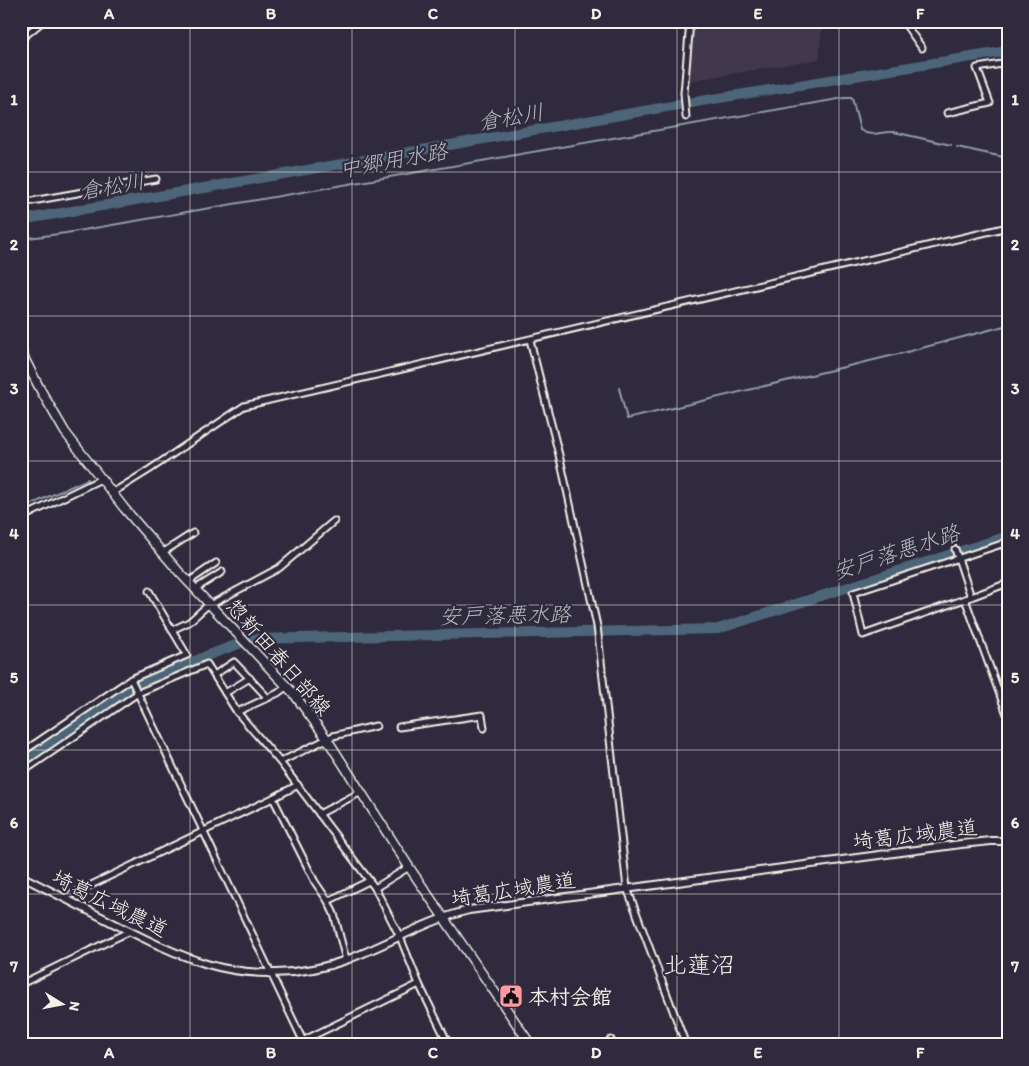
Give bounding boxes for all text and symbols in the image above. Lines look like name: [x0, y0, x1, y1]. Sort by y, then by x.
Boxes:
text: A: [103, 4, 115, 23]
text: B: [266, 4, 277, 23]
text: C: [428, 4, 439, 23]
text: D: [591, 4, 602, 23]
text: E: [754, 4, 763, 23]
text: F: [916, 4, 925, 23]
text: 1: [10, 90, 18, 109]
text: 1: [1011, 90, 1019, 109]
water label: 倉松川: [476, 98, 546, 136]
water label: 中郷用水路: [336, 137, 451, 183]
water label: 倉松川: [77, 167, 147, 205]
text: 2: [10, 235, 19, 254]
text: 2: [1011, 235, 1020, 254]
text: 3: [10, 379, 19, 398]
text: 3: [1011, 379, 1020, 398]
water label: 安戸落悪水路: [829, 518, 965, 585]
text: 4: [9, 524, 19, 543]
text: 4: [1010, 524, 1020, 543]
street label: 惣新田春日部線: [221, 593, 337, 721]
water label: 安戸落悪水路: [439, 600, 573, 630]
text: 5: [10, 668, 19, 687]
text: 5: [1011, 668, 1020, 687]
text: 6: [10, 813, 19, 832]
text: 6: [1011, 813, 1020, 832]
street label: 埼葛広域農道: [851, 814, 979, 854]
street label: 埼葛広域農道: [48, 864, 172, 942]
street label: 埼葛広域農道: [449, 867, 577, 911]
district label: 北蓮沼: [663, 950, 735, 979]
text: 7: [9, 957, 18, 976]
text: 7: [1010, 957, 1019, 976]
north arrow: [38, 978, 88, 1028]
public building icon: 本村会館: [498, 983, 524, 1009]
place label: 本村会館: [528, 984, 612, 1009]
text: N: [65, 1000, 84, 1012]
text: A: [103, 1043, 115, 1062]
text: B: [266, 1043, 277, 1062]
text: C: [428, 1043, 439, 1062]
text: D: [591, 1043, 602, 1062]
text: E: [754, 1043, 763, 1062]
text: F: [916, 1043, 925, 1062]

